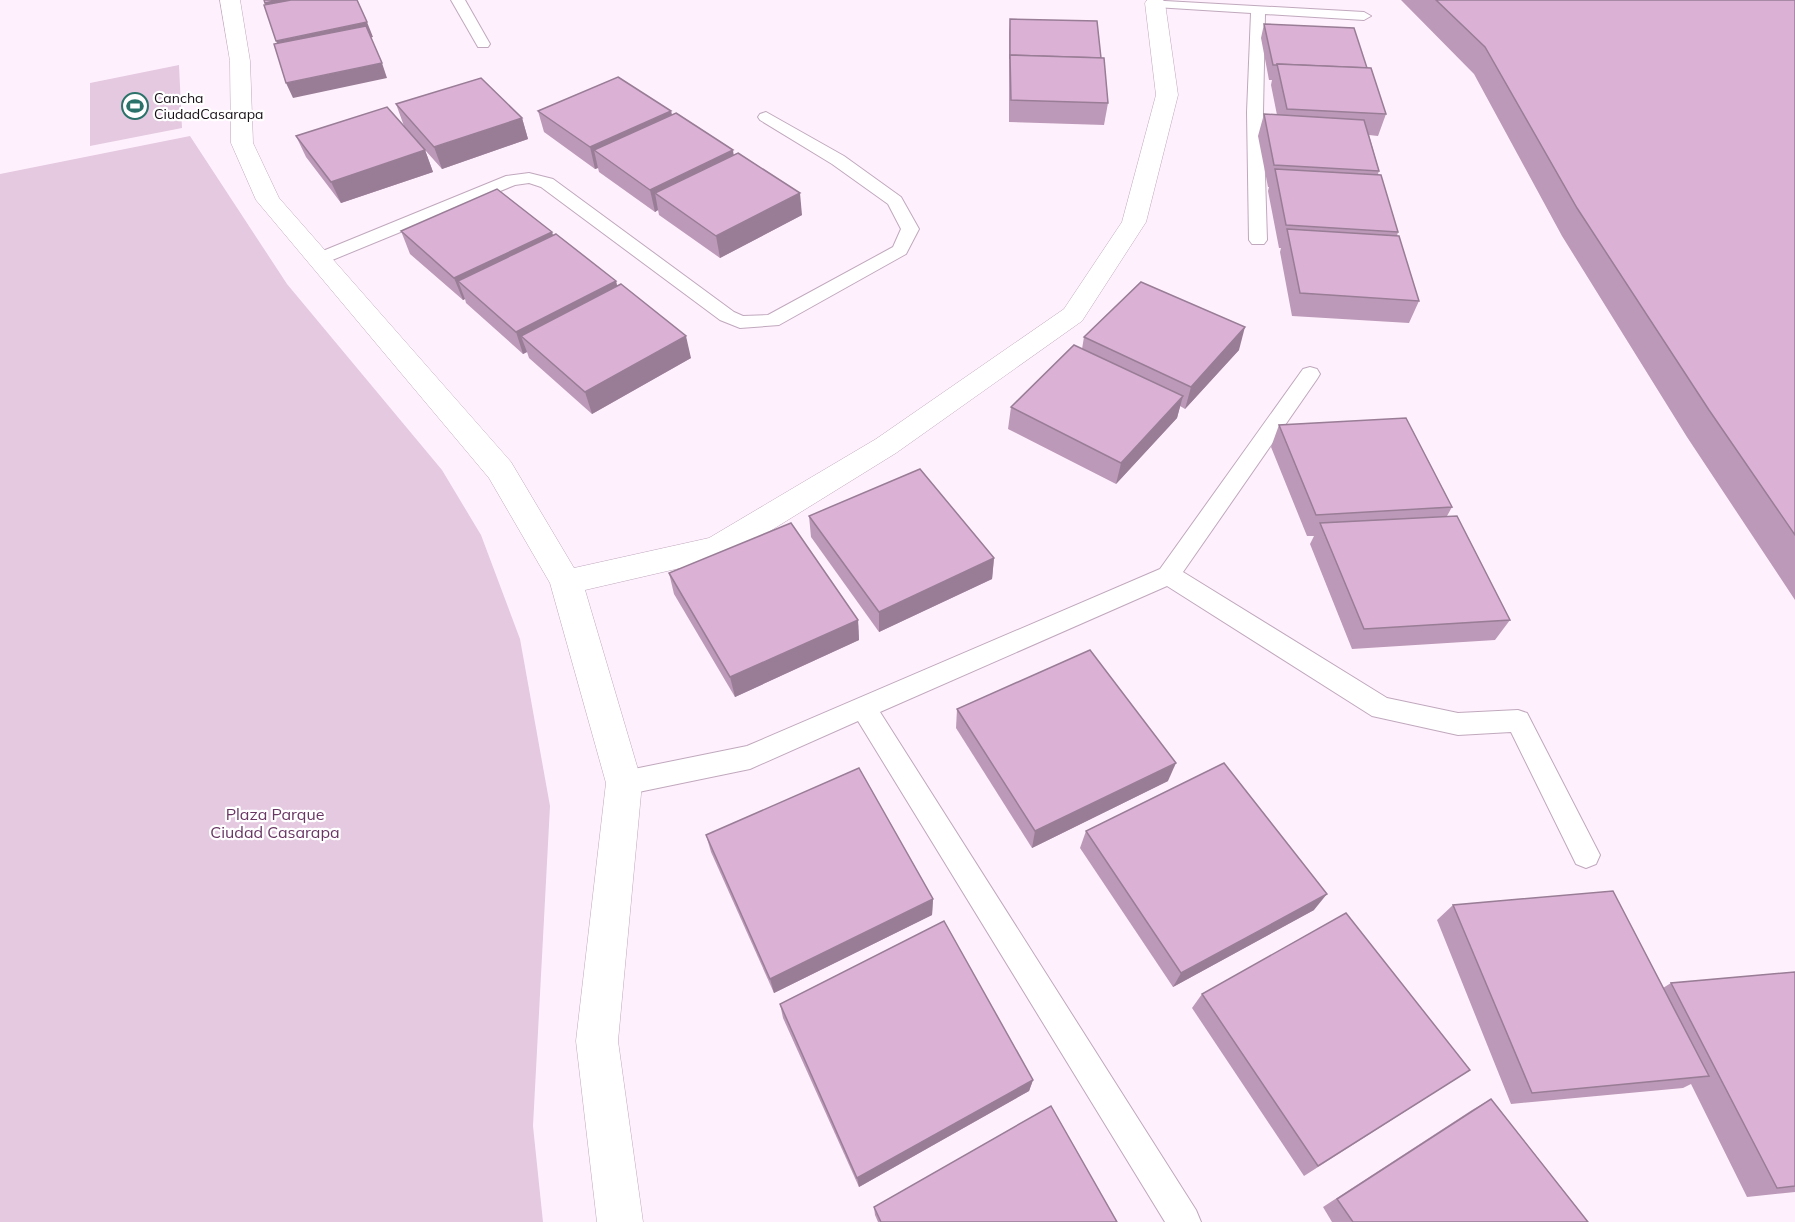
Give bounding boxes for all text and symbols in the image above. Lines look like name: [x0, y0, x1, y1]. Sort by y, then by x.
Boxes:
place label: Cancha CiudadCasarapa: [154, 89, 264, 123]
sports icon: Cancha CiudadCasarapa: [120, 91, 150, 121]
park label: Plaza Parque Ciudad Casarapa: [210, 804, 340, 842]

